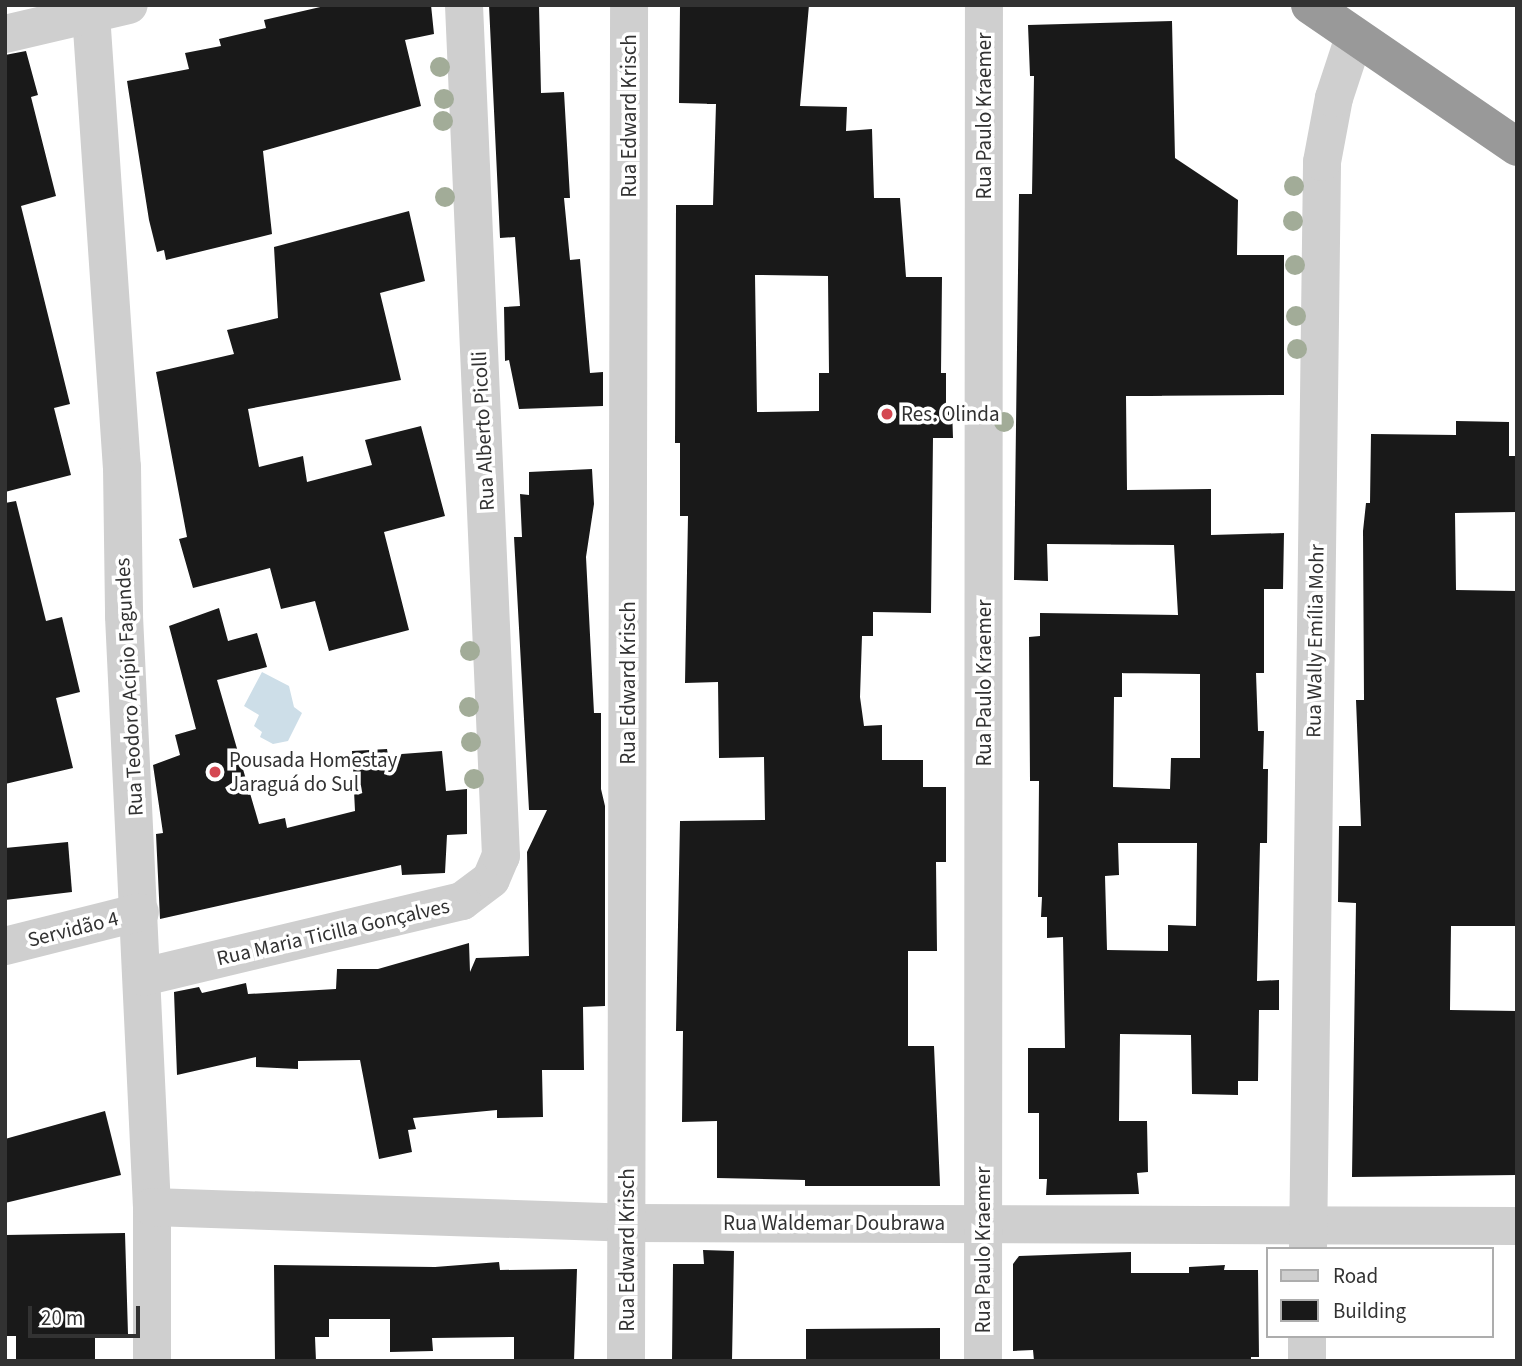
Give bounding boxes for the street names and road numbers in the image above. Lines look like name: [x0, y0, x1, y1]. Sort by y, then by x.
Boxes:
street label: Rua Paulo Kraemer: [971, 32, 997, 200]
street label: Rua Edward Krisch: [616, 34, 642, 198]
street label: Rua Alberto Picolli: [466, 350, 500, 512]
street label: Rua Wally Emília Mohr: [1301, 544, 1329, 738]
street label: Rua Teodoro Acípio Fagundes: [110, 557, 148, 817]
street label: Rua Paulo Kraemer: [971, 599, 997, 767]
street label: Rua Edward Krisch: [615, 601, 641, 765]
street label: Rua Maria Ticilla Gonçalves: [214, 893, 452, 971]
street label: Servidão 4: [25, 906, 121, 952]
street label: Rua Paulo Kraemer: [970, 1166, 996, 1334]
street label: Rua Edward Krisch: [614, 1168, 640, 1332]
street label: Rua Waldemar Doubrawa: [723, 1210, 945, 1236]

